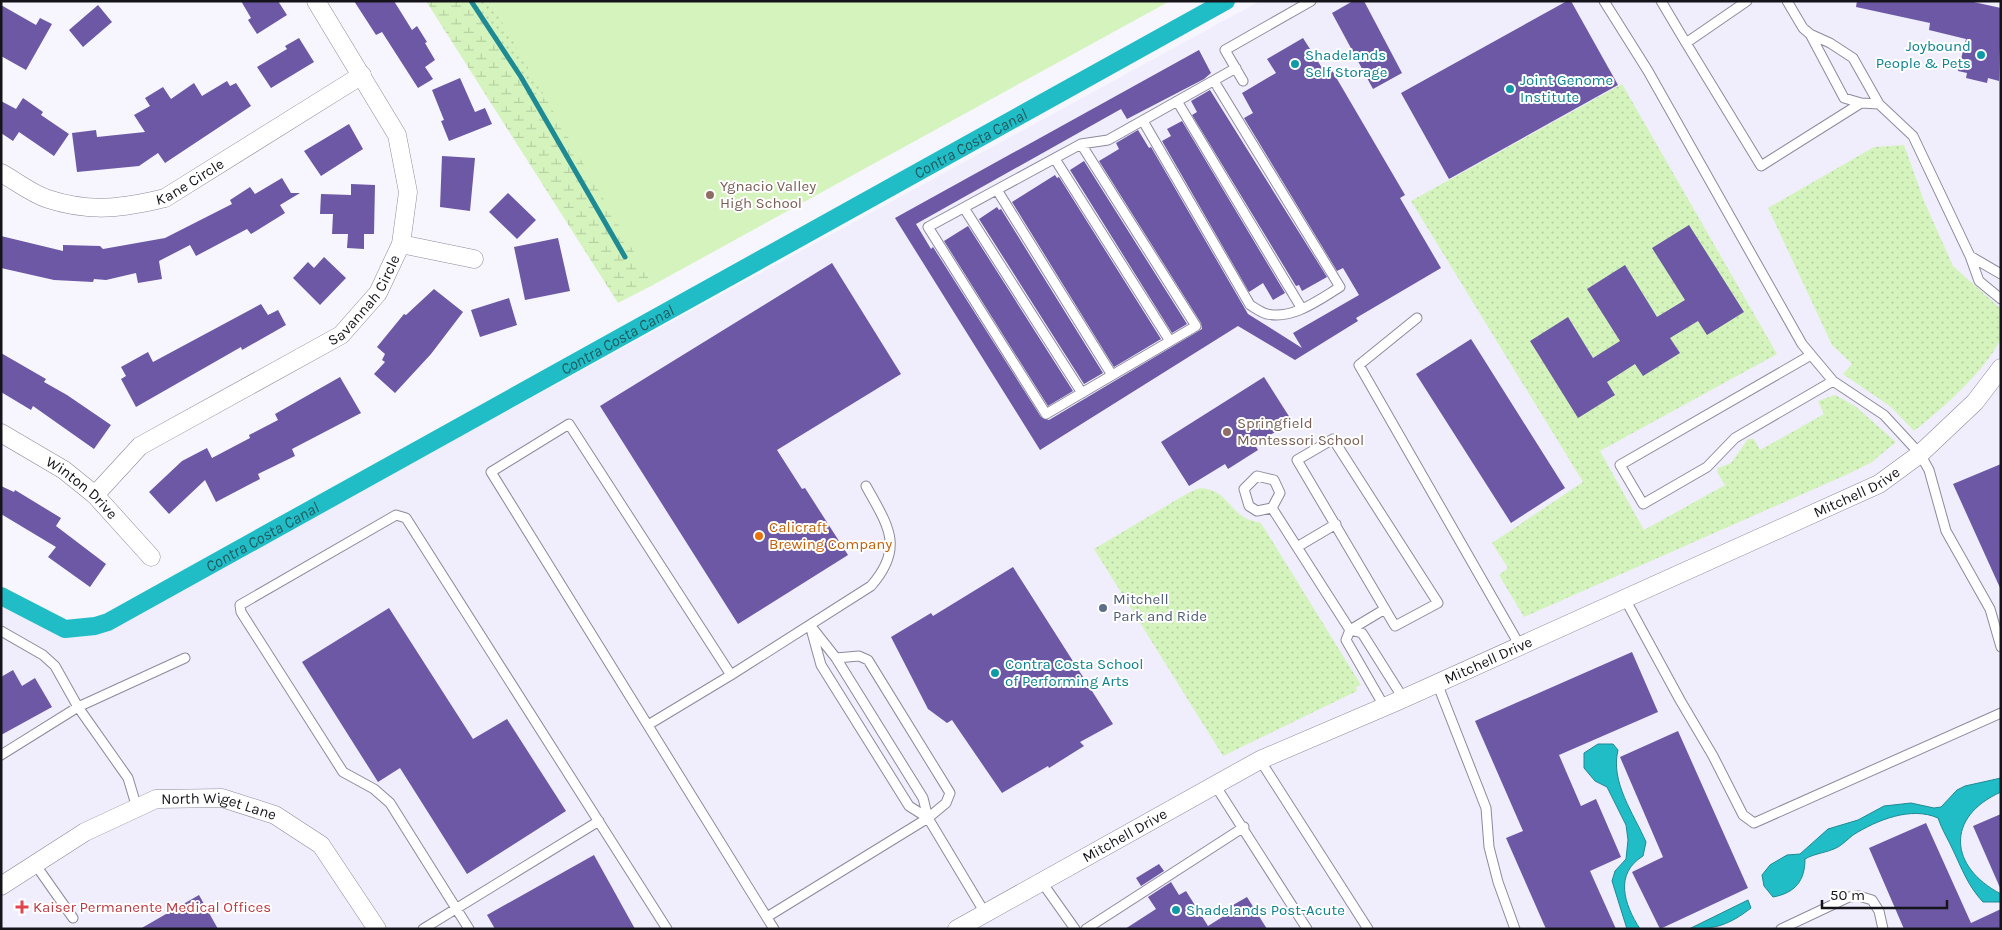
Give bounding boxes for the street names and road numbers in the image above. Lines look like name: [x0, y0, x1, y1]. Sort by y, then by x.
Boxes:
street label: Kane Circle: [154, 155, 227, 209]
street label: Savannah Circle: [325, 252, 404, 349]
street label: Winton Drive: [43, 452, 121, 523]
street label: Mitchell Drive: [1811, 463, 1903, 521]
street label: Mitchell Drive: [1441, 633, 1535, 688]
street label: North Wiget Lane: [161, 789, 279, 824]
street label: Mitchell Drive: [1079, 805, 1170, 866]

